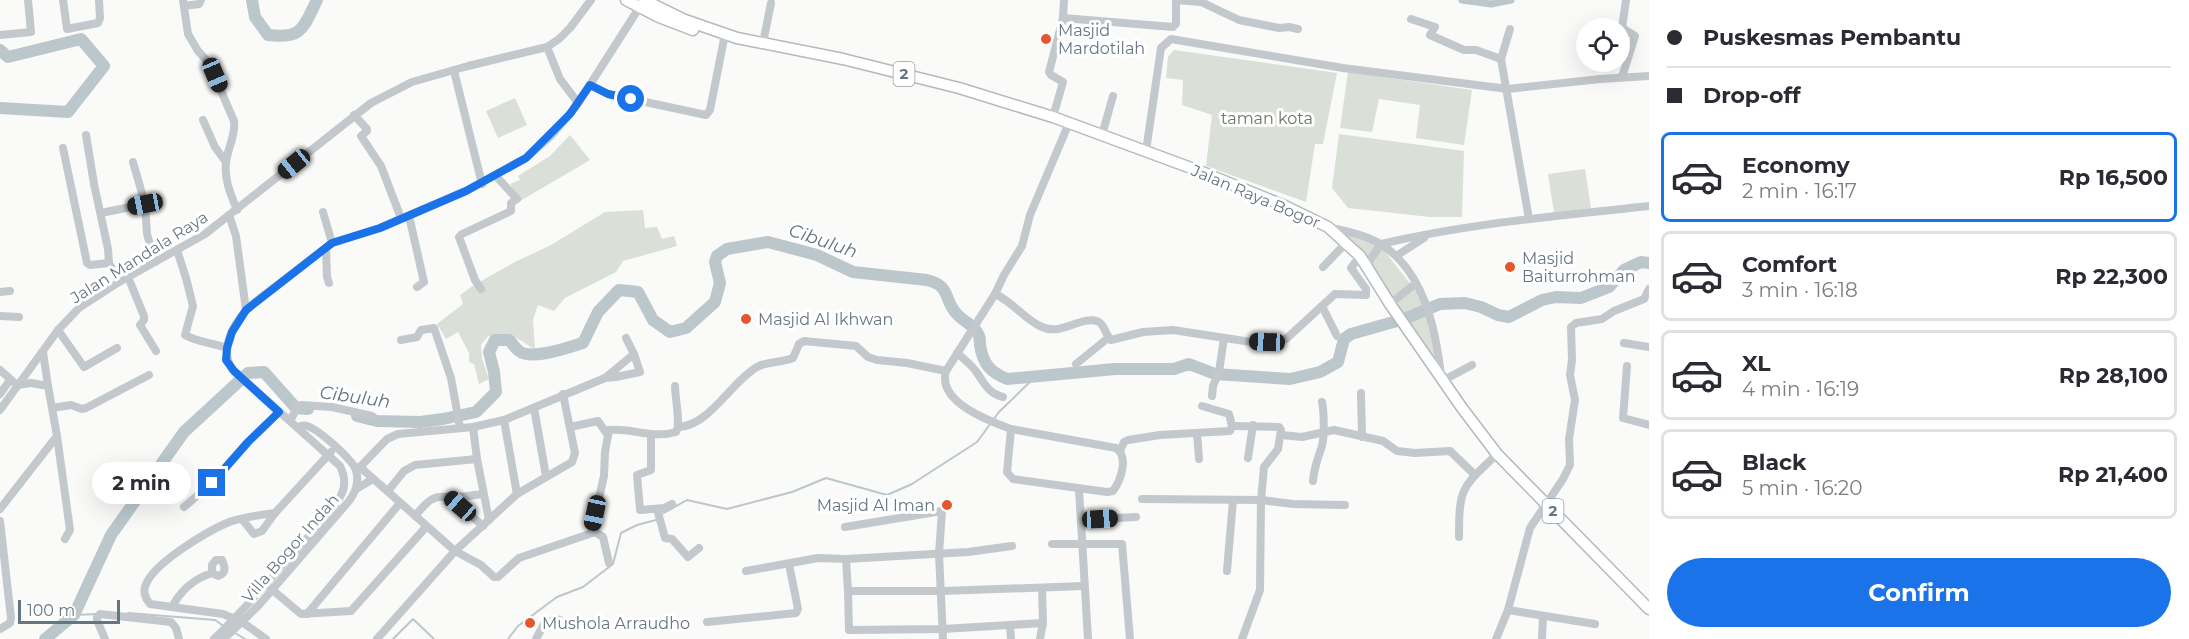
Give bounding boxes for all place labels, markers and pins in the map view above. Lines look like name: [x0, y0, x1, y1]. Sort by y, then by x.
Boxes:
place label: Masjid Mardotilah: [1058, 21, 1145, 58]
marker: Masjid Mardotilah: [1039, 32, 1053, 46]
place label: Masjid Baiturrohman: [1522, 249, 1636, 286]
marker: Masjid Baiturrohman: [1503, 260, 1517, 274]
place label: Masjid Al Ikhwan: [758, 310, 893, 329]
marker: Masjid Al Ikhwan: [739, 312, 753, 326]
place label: Masjid Al Iman: [817, 496, 935, 515]
marker: Masjid Al Iman: [940, 498, 954, 512]
place label: Mushola Arraudho: [542, 614, 690, 633]
marker: Mushola Arraudho: [523, 616, 537, 630]

